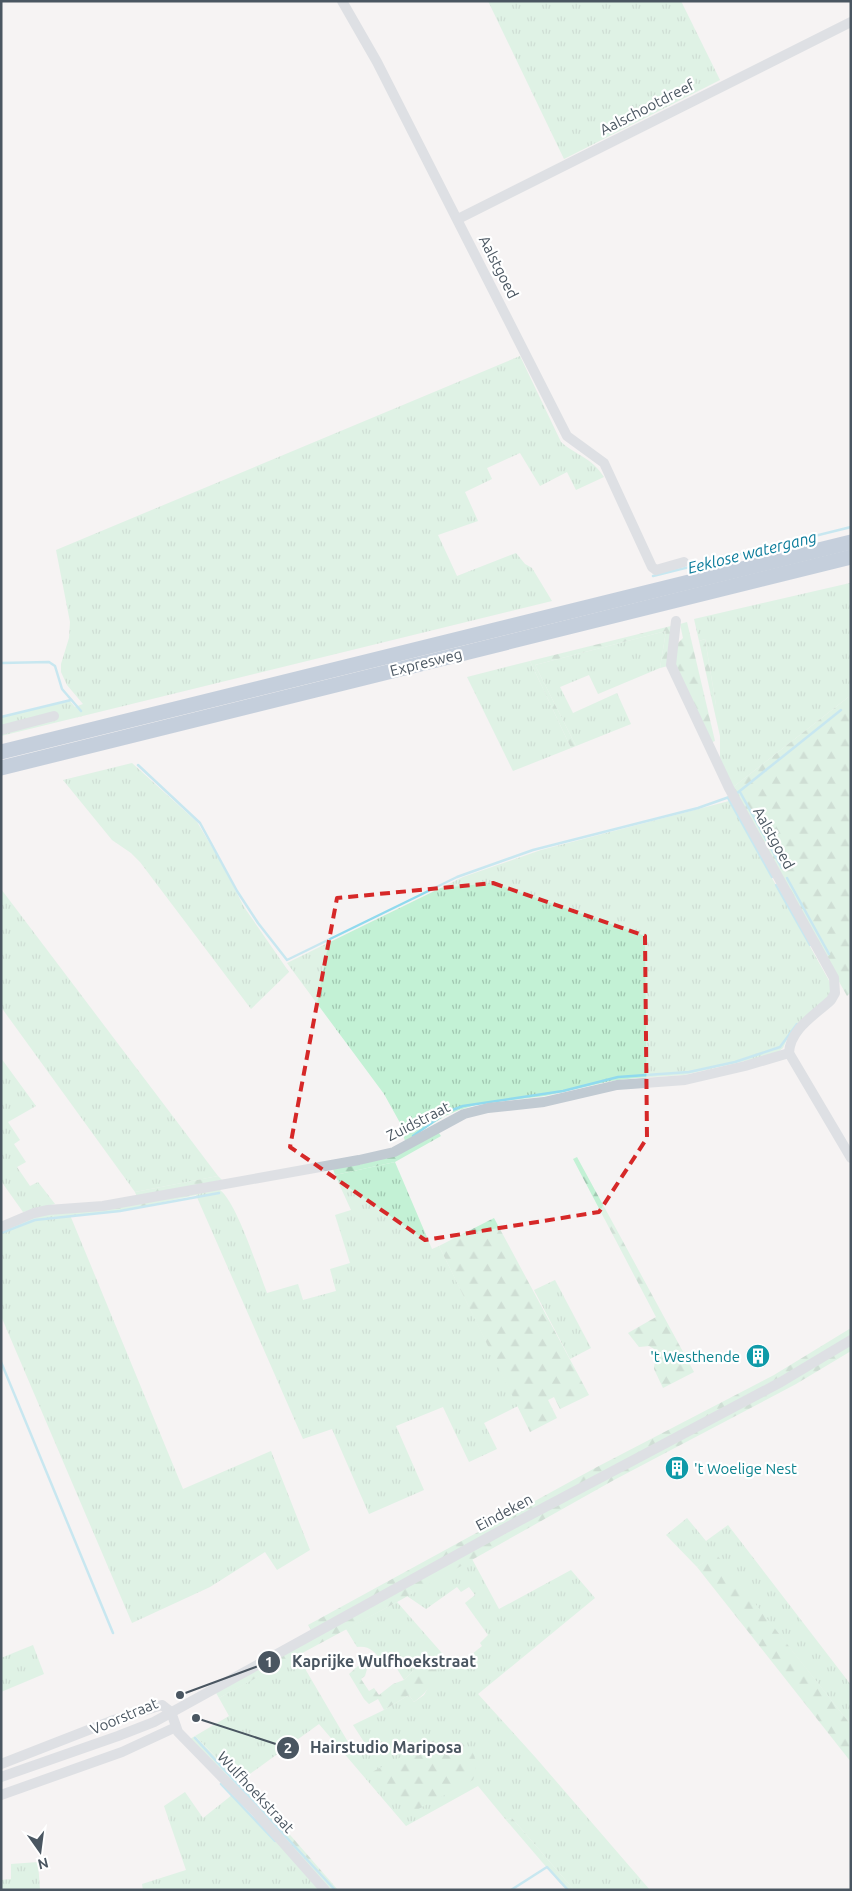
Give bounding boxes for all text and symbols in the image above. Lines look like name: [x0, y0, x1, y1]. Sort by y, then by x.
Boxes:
street label: Aalschootdreef: [597, 76, 697, 138]
street label: Aalstgoed: [476, 233, 522, 301]
water label: Eeklose watergang: [686, 527, 819, 577]
street label: Expresweg: [388, 645, 464, 679]
street label: Aalstgoed: [750, 804, 798, 872]
street label: Zuidstraat: [384, 1098, 453, 1144]
building icon: 't Westhende: [745, 1343, 771, 1369]
place label: 't Westhende: [650, 1348, 740, 1365]
building icon: 't Woelige Nest: [664, 1455, 690, 1481]
place label: 't Woelige Nest: [694, 1460, 797, 1477]
street label: Eindeken: [473, 1490, 535, 1534]
callout: Kaprijke Wulfhoekstraat: [256, 1646, 486, 1677]
text: Kaprijke Wulfhoekstraat: [292, 1652, 476, 1670]
text: 1: [265, 1653, 273, 1670]
street label: Voorstraat: [88, 1694, 160, 1738]
callout: Hairstudio Mariposa: [275, 1732, 472, 1763]
text: Hairstudio Mariposa: [310, 1738, 462, 1756]
text: 2: [284, 1739, 292, 1756]
street label: Wulfhoekstraat: [214, 1748, 298, 1836]
north arrow: [15, 1826, 65, 1876]
text: N: [36, 1855, 50, 1873]

